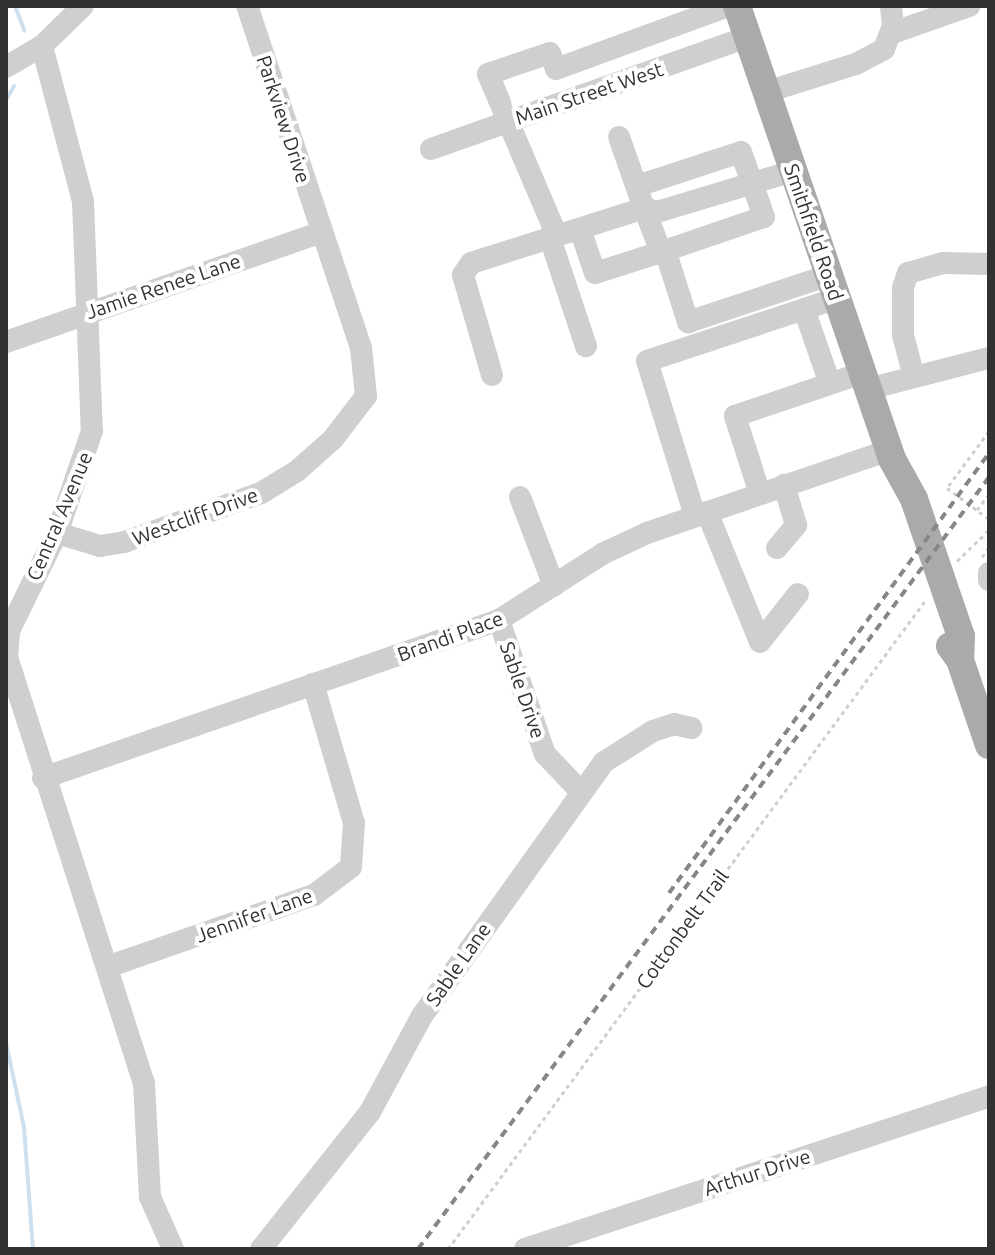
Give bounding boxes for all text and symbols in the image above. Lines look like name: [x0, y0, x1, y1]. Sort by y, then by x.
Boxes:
street label: Parkview Drive: [252, 52, 316, 186]
street label: Main Street West: [512, 56, 666, 130]
street label: Smithfield Road: [779, 160, 849, 304]
street label: Jamie Renee Lane: [82, 248, 244, 324]
street label: Central Avenue: [21, 448, 97, 584]
street label: Westcliff Drive: [129, 482, 261, 550]
street label: Brandi Place: [394, 606, 506, 666]
street label: Sable Drive: [495, 639, 551, 741]
street label: Cottonbelt Trail: [631, 865, 733, 993]
street label: Jennifer Lane: [192, 883, 316, 947]
street label: Sable Lane: [421, 918, 495, 1010]
street label: Arthur Drive: [701, 1143, 813, 1201]

